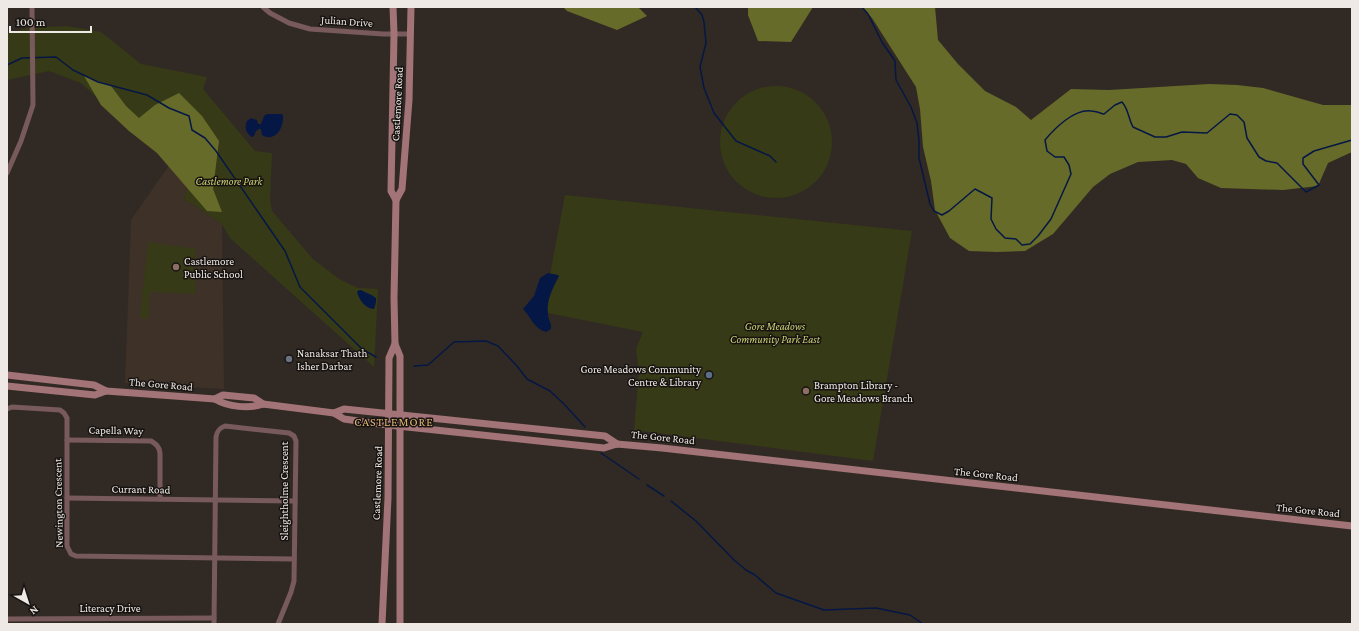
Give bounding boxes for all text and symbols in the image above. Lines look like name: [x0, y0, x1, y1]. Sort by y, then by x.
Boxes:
scale bar: [10, 8, 91, 34]
street label: Julian Drive: [320, 13, 373, 30]
text: 100 m: [16, 15, 46, 29]
street label: Castlemore Road: [389, 66, 405, 141]
park label: Castlemore Park: [196, 175, 264, 187]
place label: Castlemore Public School: [184, 255, 243, 280]
marker: Castlemore Public School: [171, 262, 181, 272]
park label: Gore Meadows Community Park East: [730, 320, 821, 346]
place label: Nanaksar Thath Isher Darbar: [297, 347, 367, 372]
marker: Nanaksar Thath Isher Darbar: [284, 354, 294, 364]
place label: Gore Meadows Community Centre & Library: [581, 363, 702, 389]
marker: Gore Meadows Community Centre & Library: [704, 370, 714, 380]
street label: The Gore Road: [129, 375, 194, 393]
place label: Brampton Library - Gore Meadows Branch: [814, 379, 913, 404]
marker: Brampton Library - Gore Meadows Branch: [801, 386, 811, 396]
district label: CASTLEMORE: [354, 415, 434, 429]
street label: Capella Way: [88, 424, 144, 437]
street label: The Gore Road: [631, 428, 696, 446]
street label: Sleightholme Crescent: [278, 441, 291, 540]
street label: Castlemore Road: [370, 445, 384, 520]
street label: Newington Crescent: [51, 458, 66, 548]
street label: The Gore Road: [954, 465, 1019, 483]
street label: Currant Road: [111, 482, 171, 496]
street label: The Gore Road: [1276, 501, 1341, 519]
north arrow: [8, 583, 48, 623]
street label: Literacy Drive: [79, 602, 141, 615]
text: N: [27, 604, 41, 618]

